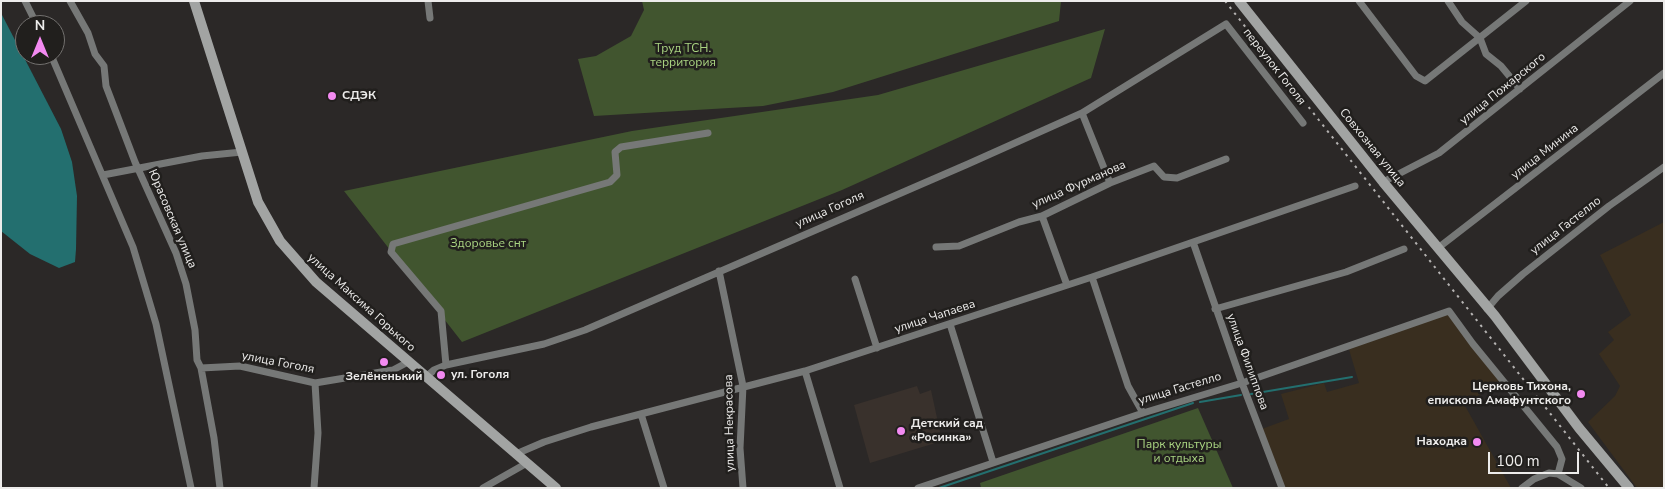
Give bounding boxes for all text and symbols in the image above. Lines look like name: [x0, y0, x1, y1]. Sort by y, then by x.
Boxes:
north arrow: [15, 15, 65, 65]
text: N: [35, 16, 45, 35]
street label: переулок Гоголя: [1240, 26, 1308, 108]
park label: Труд ТСН. территория: [650, 42, 716, 70]
street label: улица Пожарского: [1457, 50, 1549, 128]
place label: СДЭК: [342, 89, 376, 103]
marker: СДЭК: [326, 90, 338, 102]
street label: Совхозная улица: [1336, 106, 1408, 190]
street label: улица Минина: [1509, 121, 1581, 183]
street label: улица Фурманова: [1030, 158, 1128, 212]
street label: Юрасовская улица: [145, 167, 199, 271]
street label: улица Гоголя: [793, 188, 867, 232]
street label: улица Гастелло: [1528, 194, 1604, 258]
park label: Здоровье снт: [450, 237, 526, 251]
street label: улица Максима Горького: [304, 251, 418, 355]
street label: улица Чапаева: [893, 297, 977, 337]
street label: улица Филиппова: [1223, 312, 1271, 412]
street label: улица Гоголя: [240, 349, 316, 377]
marker: Зелёненький: [378, 356, 390, 368]
place label: ул. Гоголя: [451, 368, 509, 382]
marker: ул. Гоголя: [435, 369, 447, 381]
place label: Зелёненький: [345, 370, 423, 384]
street label: улица Гастелло: [1137, 370, 1223, 408]
street label: улица Некрасова: [722, 374, 738, 472]
place label: Церковь Тихона, епископа Амафунтского: [1427, 380, 1571, 408]
marker: Церковь Тихона, епископа Амафунтского: [1575, 388, 1587, 400]
place label: Детский сад «Росинка»: [911, 417, 983, 445]
marker: Детский сад «Росинка»: [895, 425, 907, 437]
place label: Находка: [1416, 435, 1467, 449]
marker: Находка: [1471, 436, 1483, 448]
park label: Парк культуры и отдыха: [1137, 438, 1221, 466]
scale bar: [1490, 442, 1581, 474]
text: 100 m: [1496, 451, 1540, 471]

